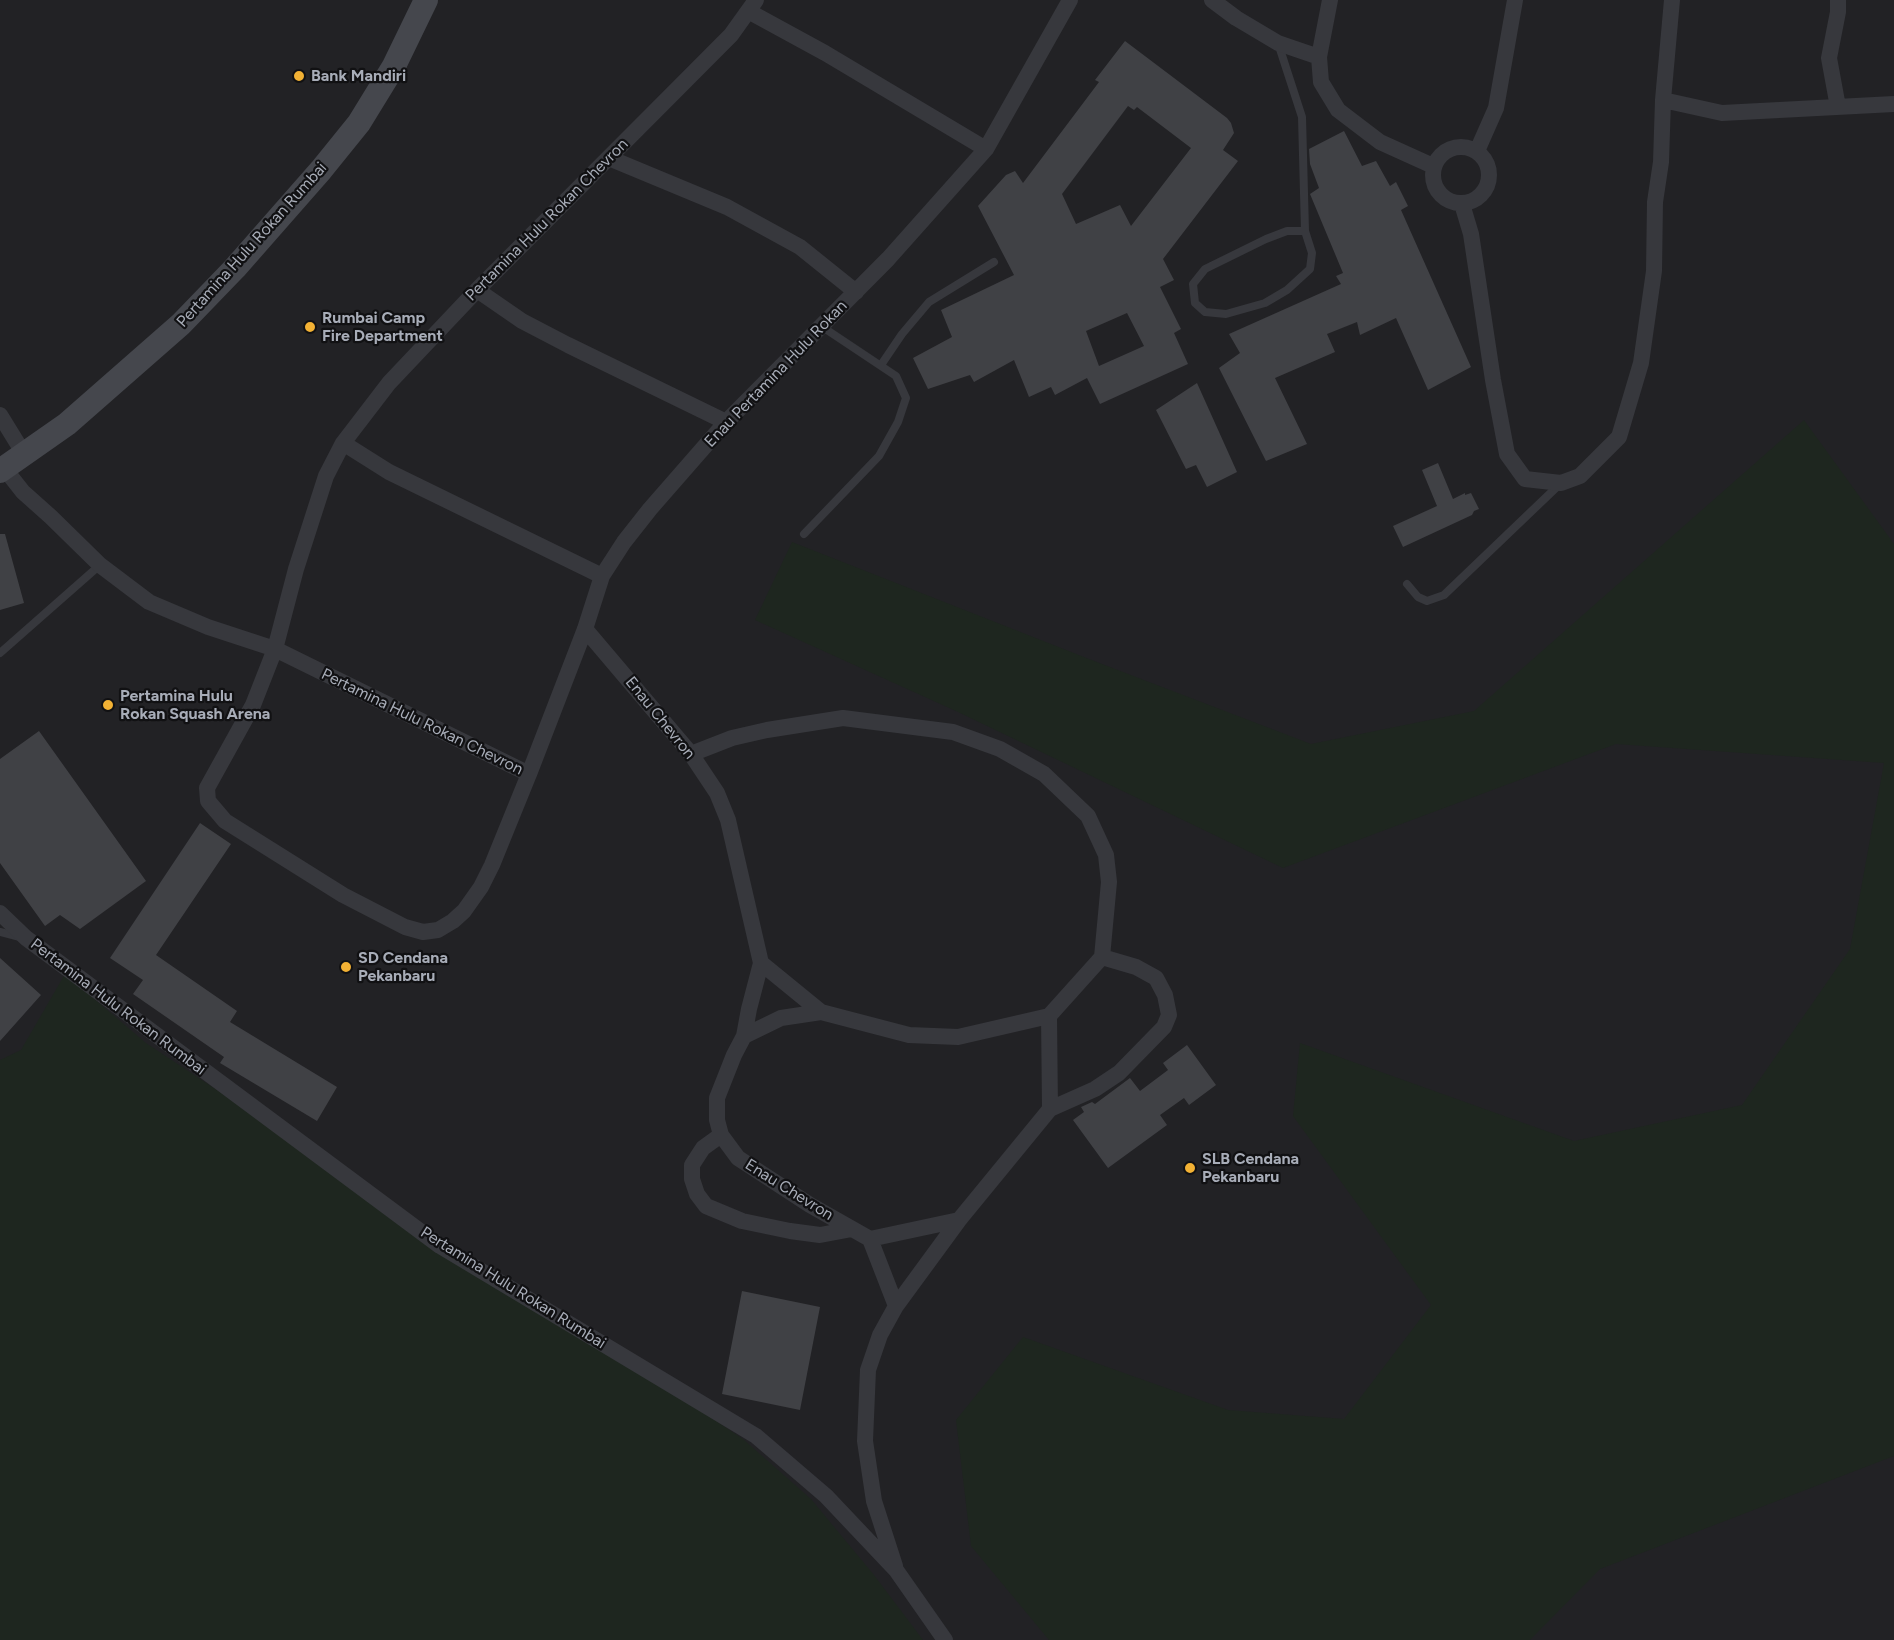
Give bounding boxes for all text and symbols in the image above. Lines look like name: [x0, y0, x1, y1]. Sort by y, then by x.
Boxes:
place label: Bank Mandiri: [311, 66, 406, 86]
marker: Bank Mandiri: [292, 69, 306, 83]
street label: Pertamina Hulu Rokan Chevron: [462, 135, 632, 305]
street label: Pertamina Hulu Rokan Rumbai: [173, 159, 331, 331]
street label: Enau Pertamina Hulu Rokan: [701, 297, 851, 451]
place label: Rumbai Camp Fire Department: [322, 308, 443, 346]
marker: Rumbai Camp Fire Department: [303, 320, 317, 334]
street label: Pertamina Hulu Rokan Chevron: [318, 665, 526, 779]
street label: Enau Chevron: [621, 673, 699, 763]
place label: Pertamina Hulu Rokan Squash Arena: [120, 686, 270, 724]
marker: Pertamina Hulu Rokan Squash Arena: [101, 698, 115, 712]
street label: Pertamina Hulu Rokan Rumbai: [26, 935, 210, 1079]
place label: SD Cendana Pekanbaru: [358, 948, 448, 986]
marker: SD Cendana Pekanbaru: [339, 960, 353, 974]
place label: SLB Cendana Pekanbaru: [1202, 1149, 1299, 1187]
street label: Enau Chevron: [741, 1155, 837, 1225]
marker: SLB Cendana Pekanbaru: [1183, 1161, 1197, 1175]
street label: Pertamina Hulu Rokan Rumbai: [417, 1223, 609, 1353]

